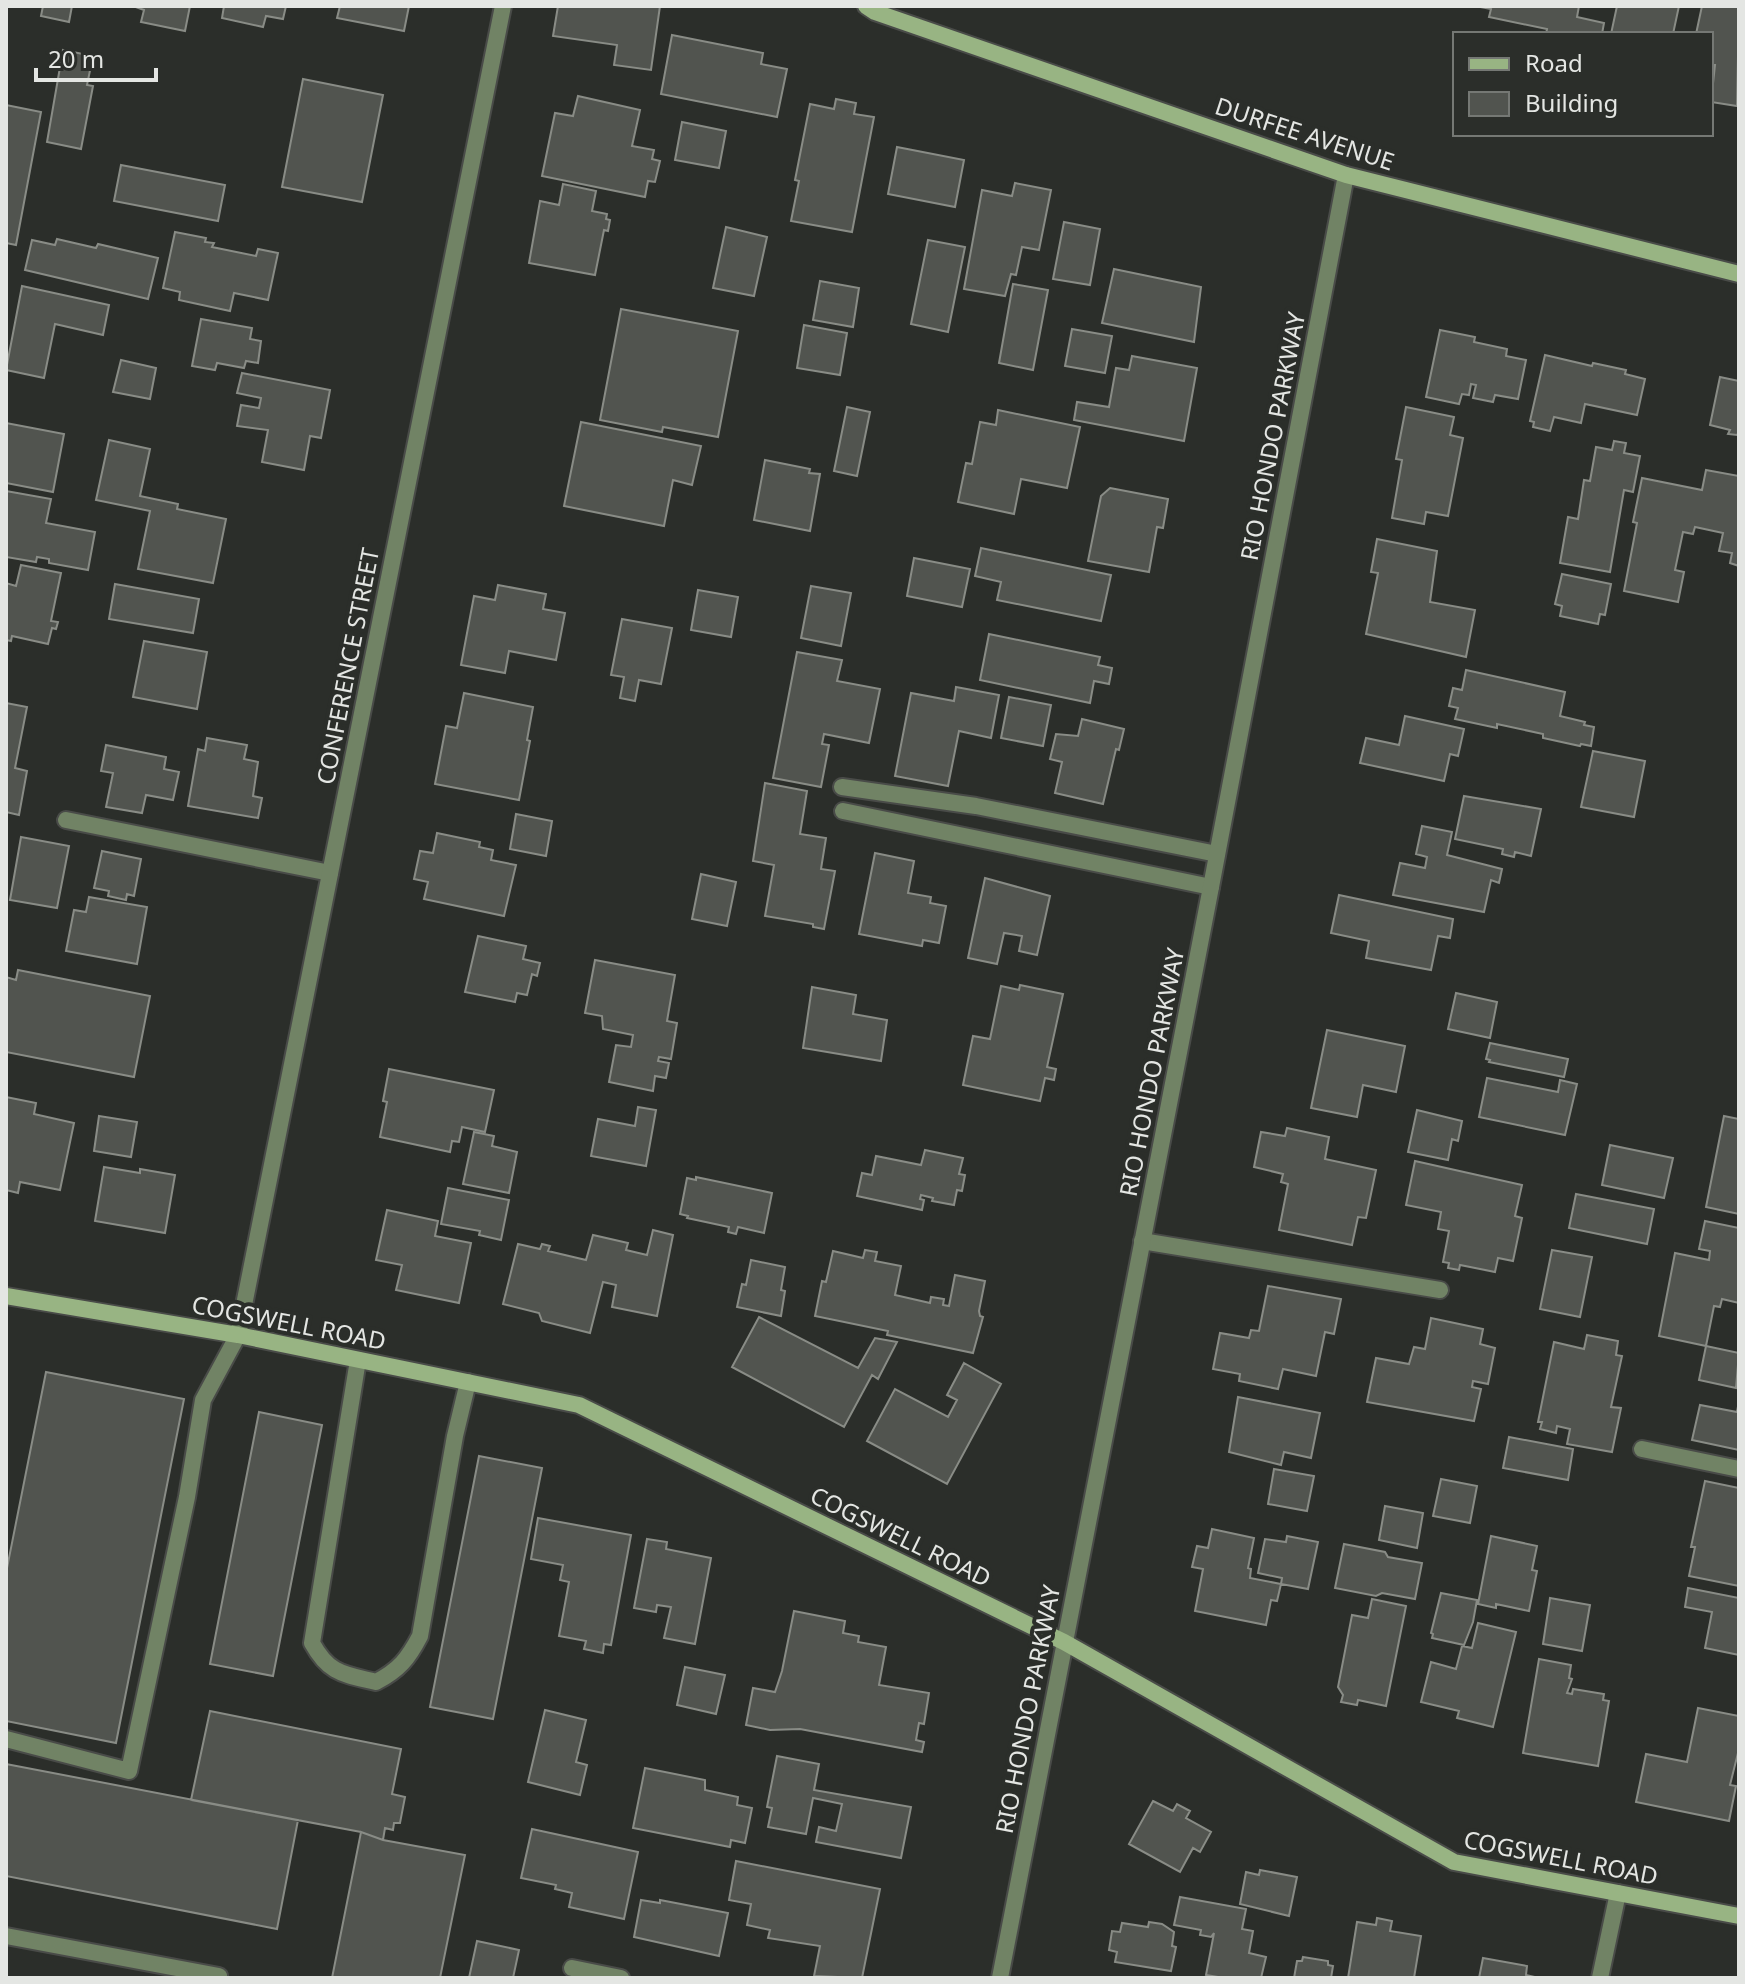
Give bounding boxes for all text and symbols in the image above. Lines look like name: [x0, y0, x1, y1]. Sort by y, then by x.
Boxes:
scale bar: [36, 32, 156, 82]
legend: [1453, 32, 1713, 136]
text: 20 m: [48, 42, 104, 75]
text: Road: [1525, 46, 1583, 79]
text: Building: [1525, 86, 1618, 119]
street label: DURFEE AVENUE: [1211, 88, 1399, 178]
street label: RIO HONDO PARKWAY: [1232, 308, 1312, 563]
street label: CONFERENCE STREET: [308, 544, 386, 787]
street label: RIO HONDO PARKWAY: [1111, 944, 1191, 1199]
street label: COGSWELL ROAD: [189, 1287, 389, 1357]
street label: COGSWELL ROAD: [805, 1478, 997, 1594]
street label: RIO HONDO PARKWAY: [987, 1581, 1067, 1836]
street label: COGSWELL ROAD: [1461, 1822, 1661, 1892]

